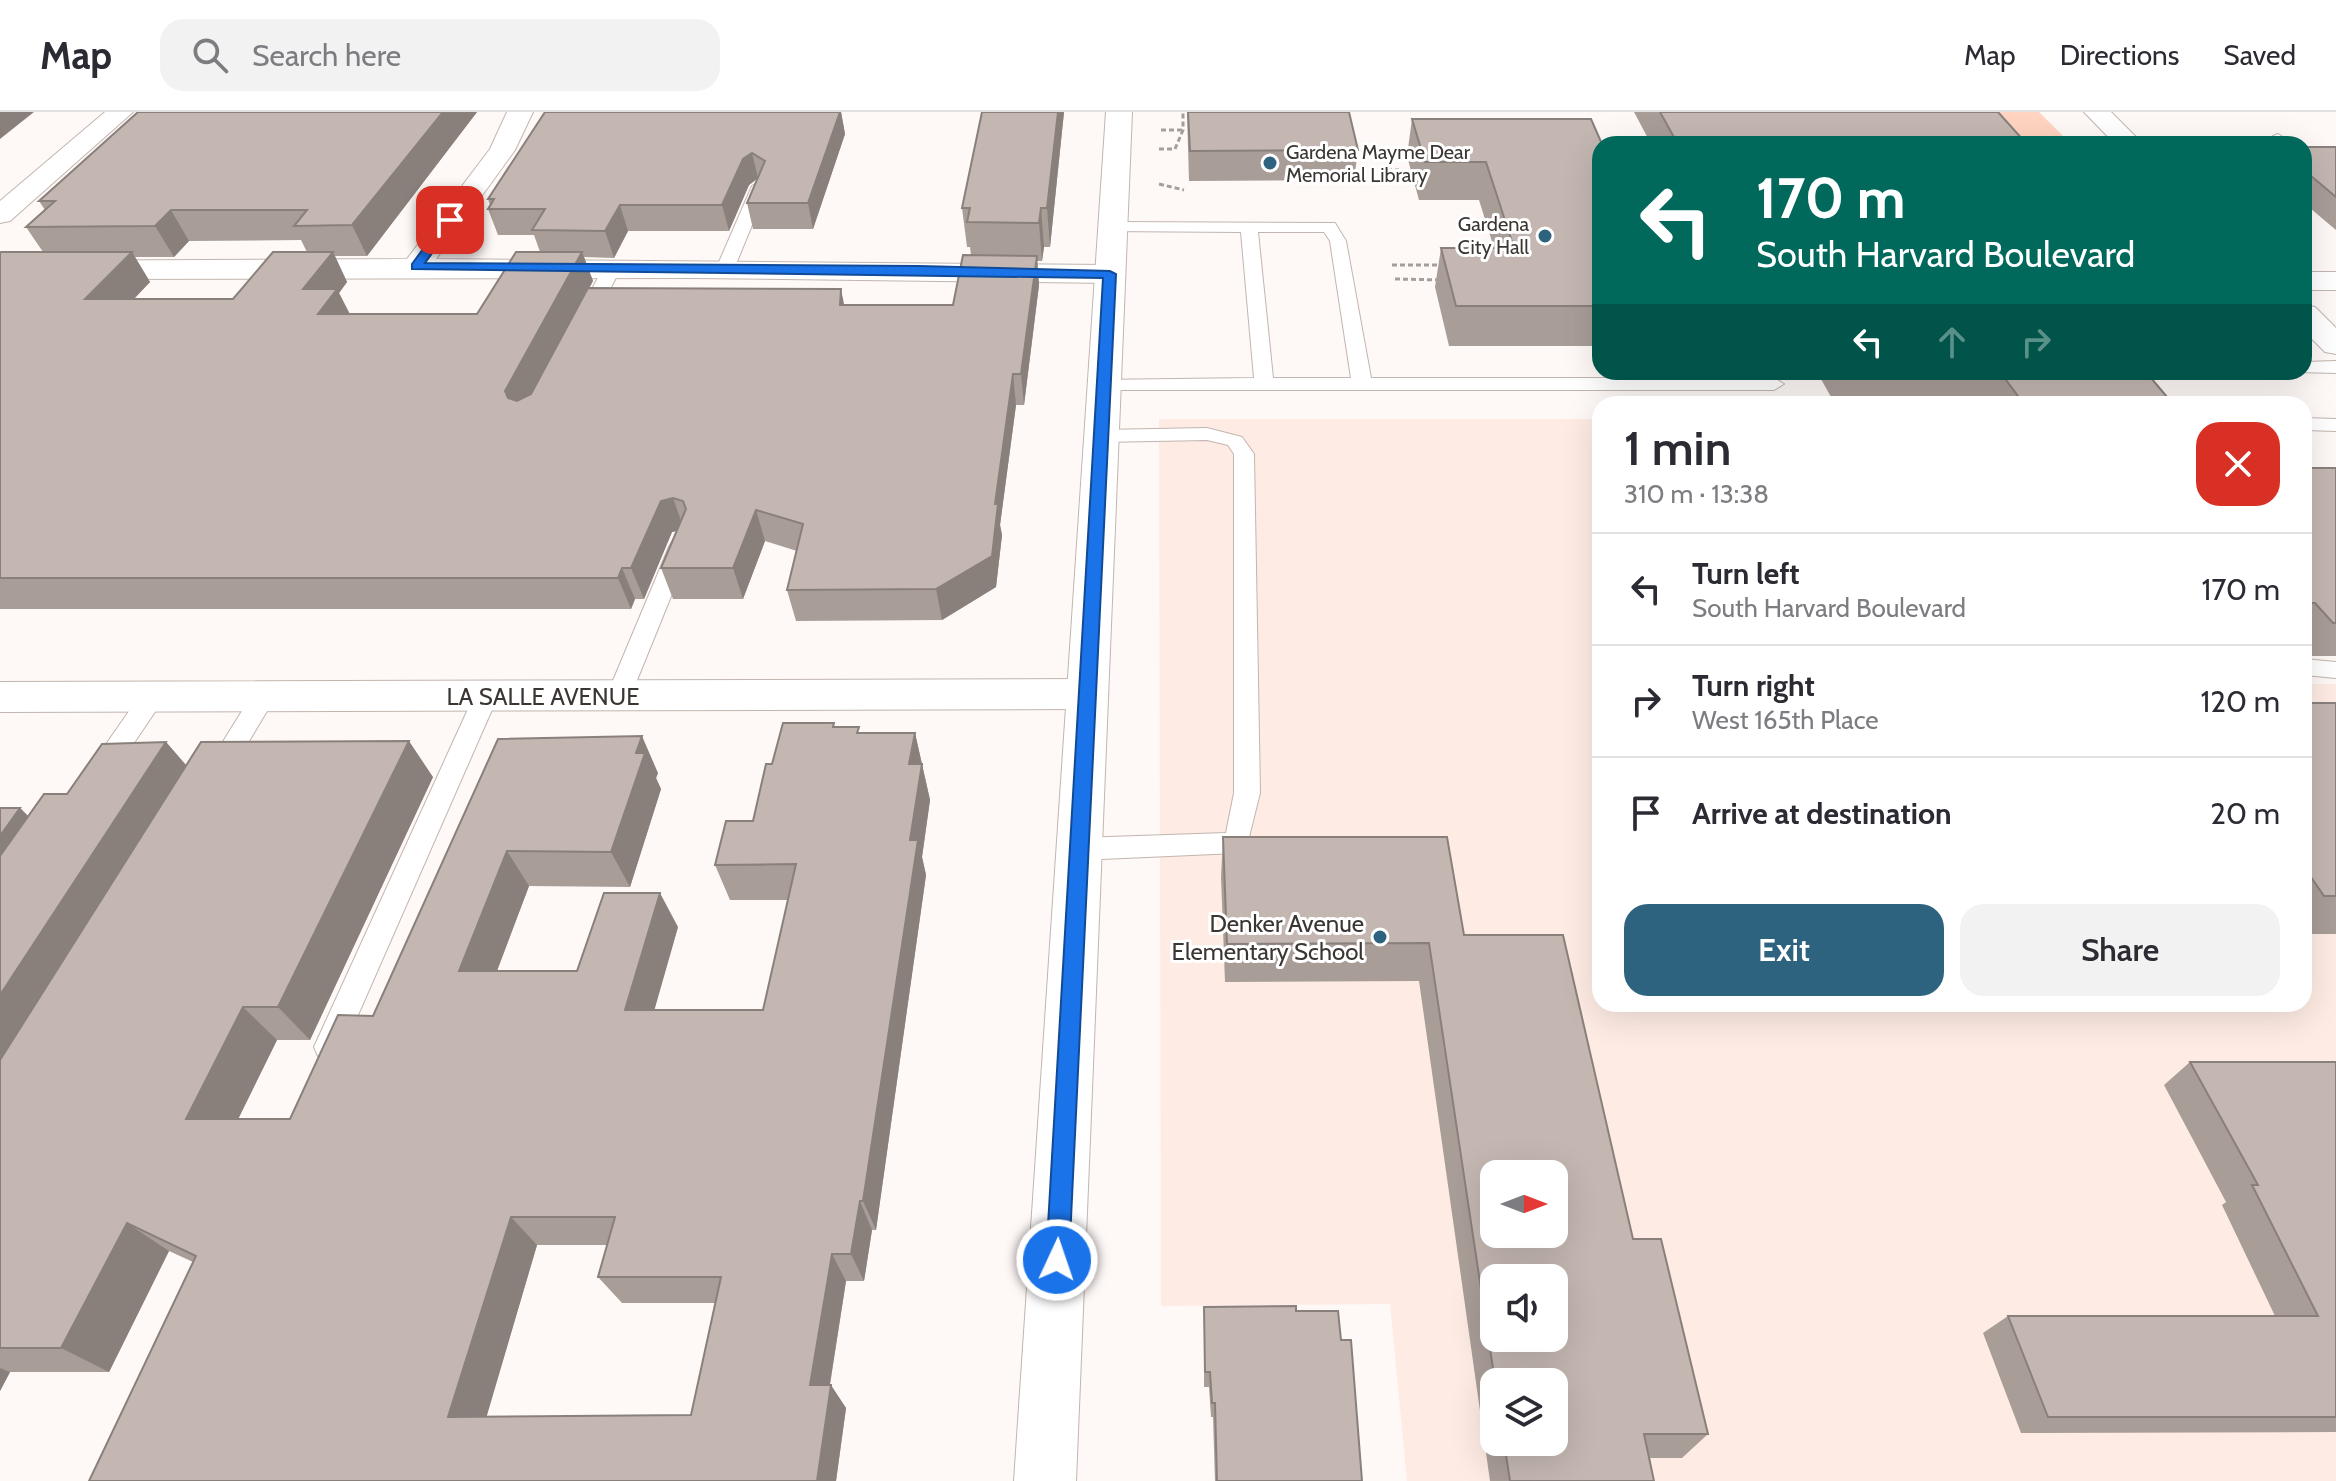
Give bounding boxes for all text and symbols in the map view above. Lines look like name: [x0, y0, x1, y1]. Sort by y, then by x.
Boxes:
search box: [160, 19, 720, 91]
text: Map: [40, 32, 112, 79]
icon: search: [188, 33, 232, 77]
text: Search here: [252, 37, 401, 74]
text: Map: [1964, 38, 2016, 72]
text: Directions: [2060, 38, 2179, 72]
text: Saved: [2223, 38, 2296, 72]
place label: Gardena Mayme Dear Memorial Library: [1286, 140, 1471, 187]
marker: Gardena Mayme Dear Memorial Library: [1261, 154, 1279, 172]
text: 170 m: [1756, 164, 1906, 232]
icon: left: [1624, 168, 1728, 272]
pin: [416, 186, 484, 254]
icon: arrive: [428, 198, 472, 242]
place label: Gardena City Hall: [1458, 212, 1529, 259]
marker: Gardena City Hall: [1536, 227, 1554, 245]
text: South Harvard Boulevard: [1756, 232, 2135, 276]
icon: left: [1846, 320, 1890, 364]
icon: ahead: [1930, 320, 1974, 364]
icon: right: [2014, 320, 2058, 364]
text: 1 min: [1624, 419, 1731, 477]
button: close: [2196, 422, 2280, 506]
text: 310 m · 13:38: [1624, 478, 1769, 510]
text: Turn left: [1692, 555, 1800, 592]
icon: left: [1624, 567, 1668, 611]
text: 170 m: [2201, 571, 2280, 608]
text: South Harvard Boulevard: [1692, 592, 1966, 624]
text: Turn right: [1692, 667, 1815, 704]
icon: right: [1624, 679, 1668, 723]
street label: LA SALLE AVENUE: [447, 682, 639, 711]
text: 120 m: [2200, 683, 2280, 720]
text: West 165th Place: [1692, 704, 1879, 736]
icon: arrive: [1624, 791, 1668, 835]
text: Arrive at destination: [1692, 795, 1952, 832]
text: 20 m: [2210, 795, 2280, 832]
button: Exit: [1624, 904, 1944, 996]
button: Share: [1960, 904, 2280, 996]
place label: Denker Avenue Elementary School: [1172, 909, 1364, 966]
marker: Denker Avenue Elementary School: [1371, 928, 1389, 946]
north arrow: [1480, 1160, 1568, 1248]
map controls: [1480, 1160, 1568, 1456]
position arrow: [1015, 1218, 1099, 1302]
button: sound: [1480, 1264, 1568, 1352]
button: layers: [1480, 1368, 1568, 1456]

